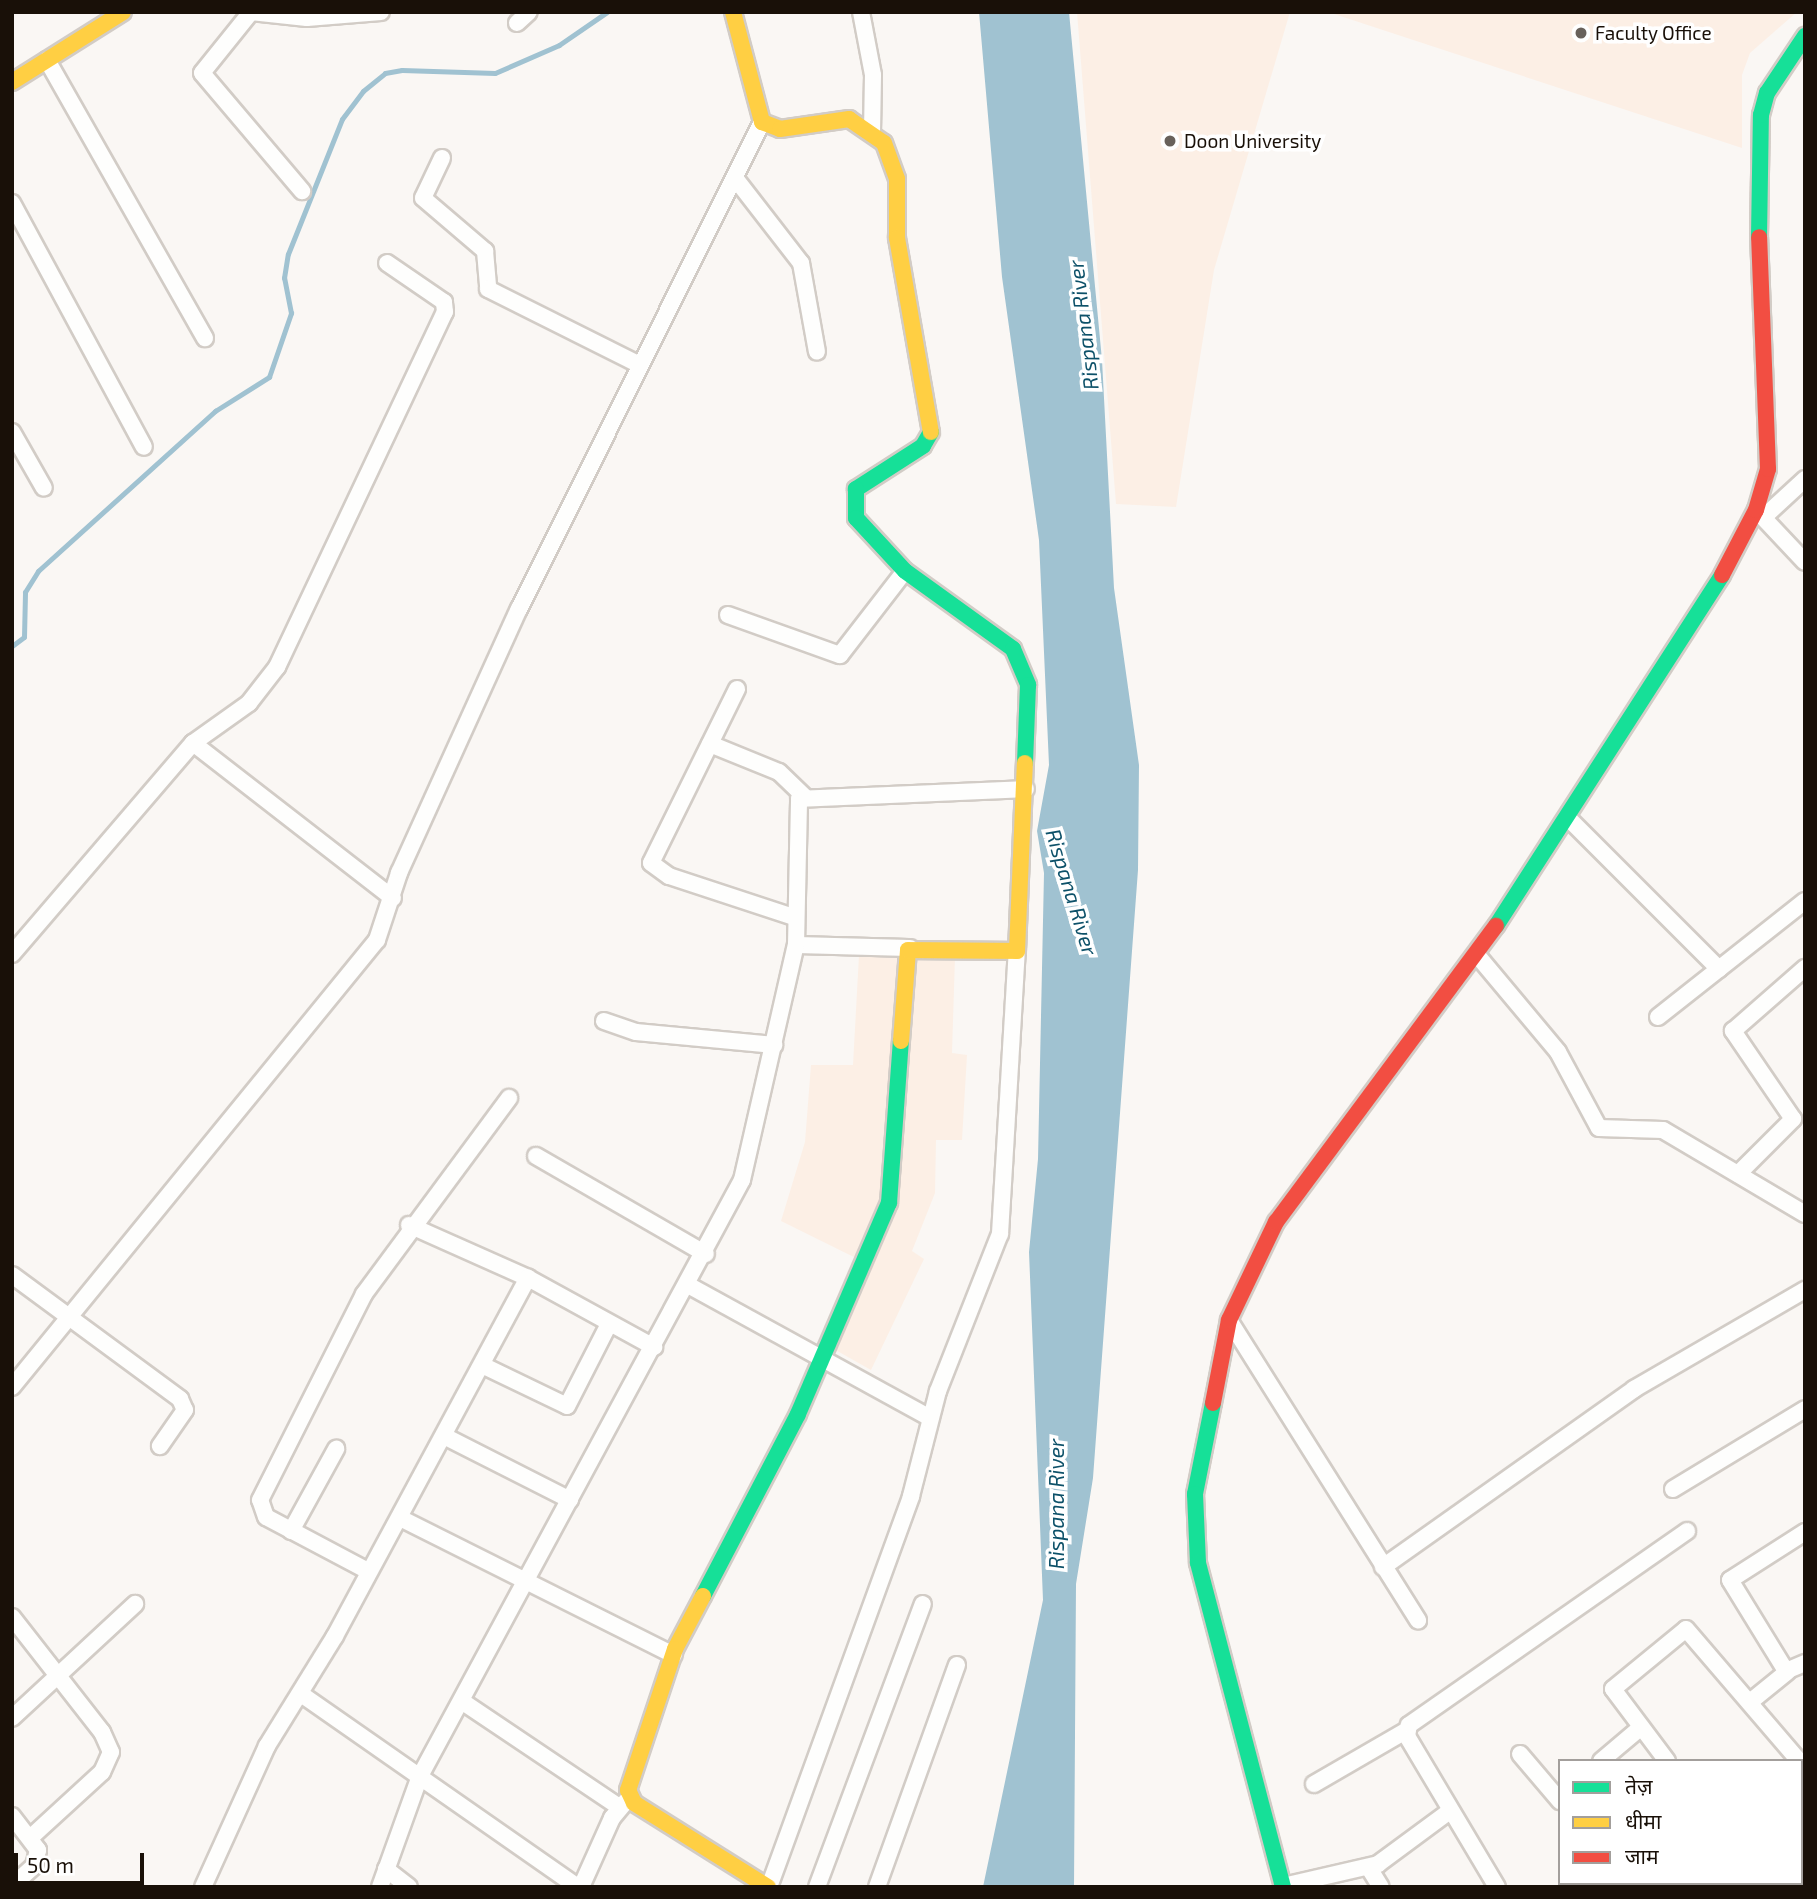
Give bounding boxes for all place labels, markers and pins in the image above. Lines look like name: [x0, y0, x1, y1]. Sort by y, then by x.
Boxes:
place label: Faculty Office: [1595, 22, 1712, 44]
marker: Faculty Office: [1573, 25, 1589, 41]
place label: Doon University: [1184, 130, 1321, 152]
marker: Doon University: [1162, 133, 1178, 149]

